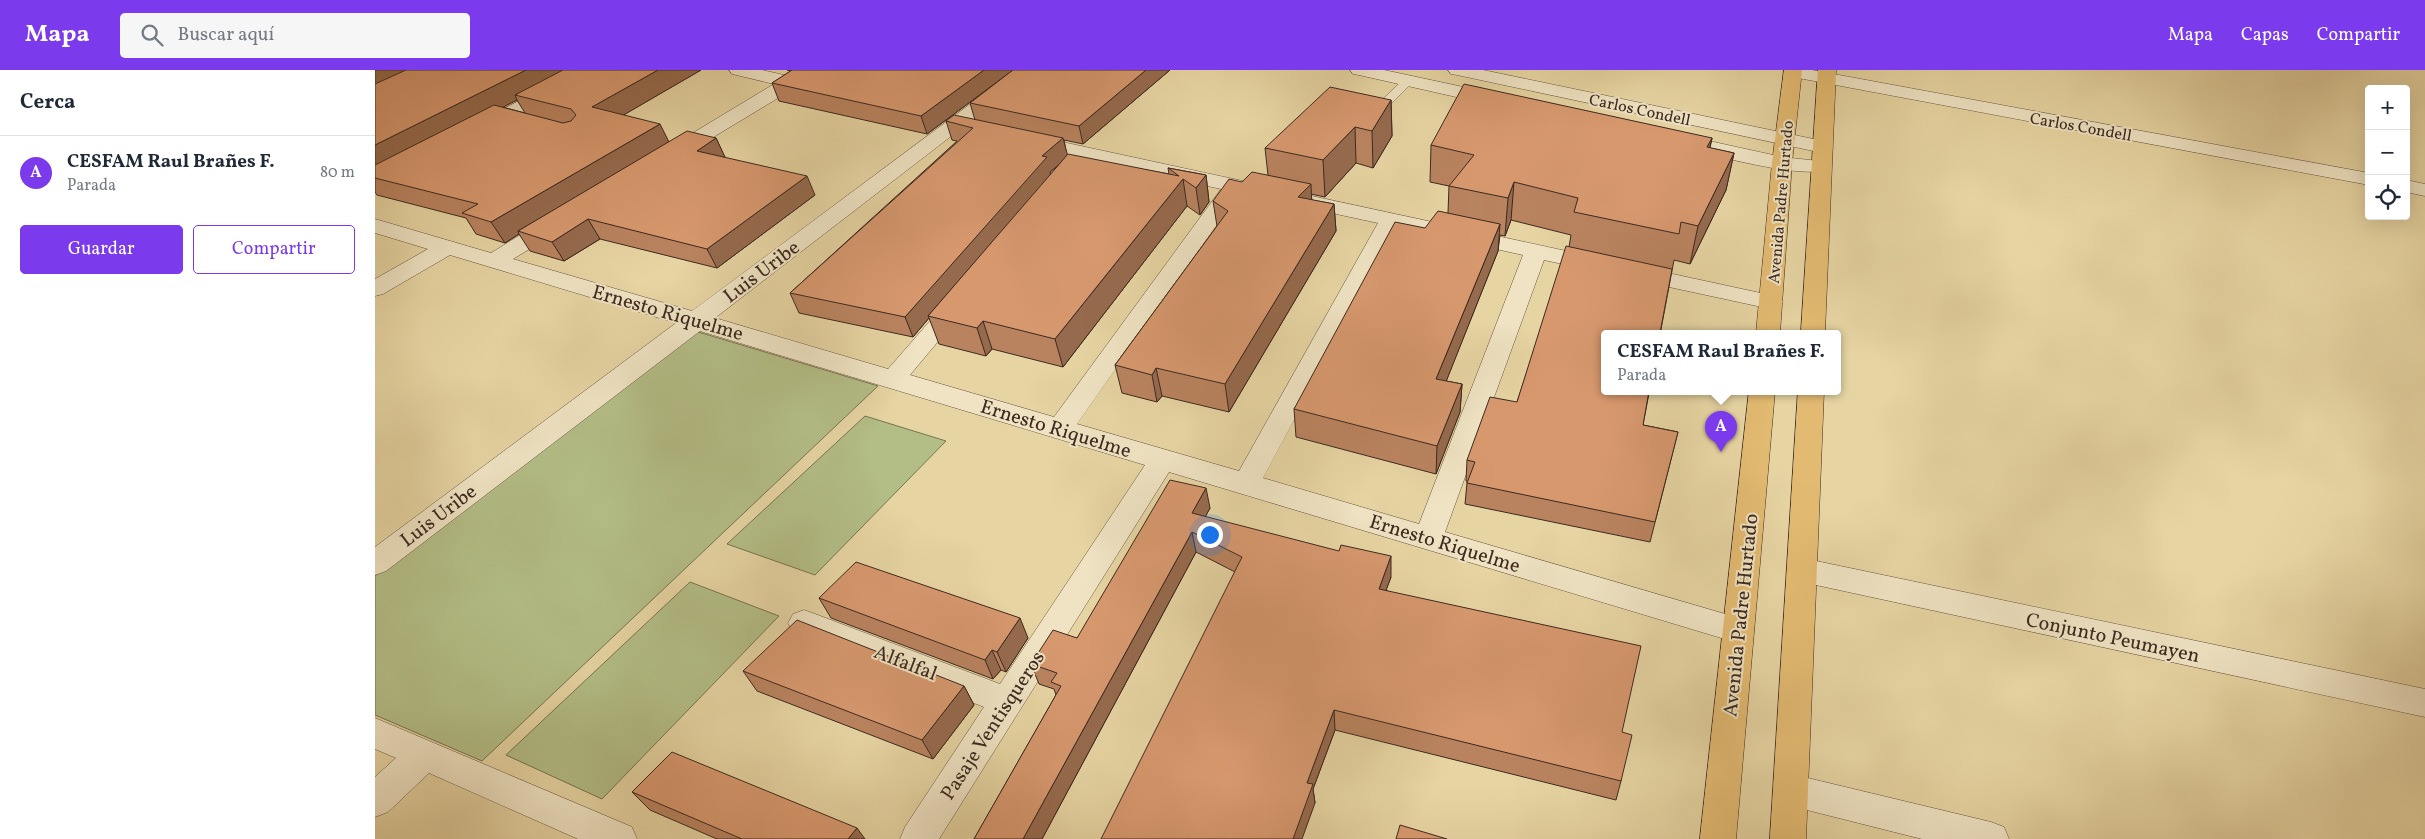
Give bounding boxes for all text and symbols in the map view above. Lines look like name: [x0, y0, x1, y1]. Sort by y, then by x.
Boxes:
search box: [120, 13, 470, 58]
text: Mapa: [25, 18, 90, 52]
icon: search: [138, 21, 166, 49]
text: Buscar aquí: [178, 22, 274, 48]
text: Mapa: [2168, 23, 2213, 48]
text: Capas: [2241, 23, 2289, 48]
text: Compartir: [2317, 23, 2400, 48]
map controls: [2365, 85, 2410, 220]
button: +: [2365, 85, 2410, 130]
text: Cerca: [20, 88, 75, 117]
street label: Carlos Condell: [1587, 89, 1693, 132]
street label: Carlos Condell: [2028, 108, 2134, 148]
street label: Avenida Padre Hurtado: [1764, 120, 1800, 285]
button: −: [2365, 130, 2410, 175]
text: CESFAM Raul Brañes F.: [67, 149, 275, 175]
text: A: [30, 162, 42, 184]
text: 80 m: [320, 162, 355, 184]
text: Parada: [67, 175, 116, 197]
button: locate: [2365, 175, 2410, 220]
button: Guardar: [20, 225, 183, 274]
button: Compartir: [193, 225, 355, 274]
street label: Luis Uribe: [718, 235, 806, 311]
street label: Ernesto Riquelme: [588, 279, 746, 349]
popup: [1601, 330, 1841, 395]
text: CESFAM Raul Brañes F.: [1617, 339, 1825, 365]
text: Parada: [1617, 365, 1666, 387]
street label: Ernesto Riquelme: [977, 394, 1134, 466]
pin: A: [1705, 411, 1737, 452]
street label: Luis Uribe: [395, 479, 483, 555]
street label: Ernesto Riquelme: [1366, 509, 1523, 581]
street label: Avenida Padre Hurtado: [1717, 512, 1767, 718]
your location: [1197, 522, 1223, 548]
street label: Conjunto Peumayen: [2023, 607, 2202, 671]
street label: Alfalfal: [870, 639, 941, 689]
street label: Pasaje Ventisqueros: [935, 646, 1052, 806]

